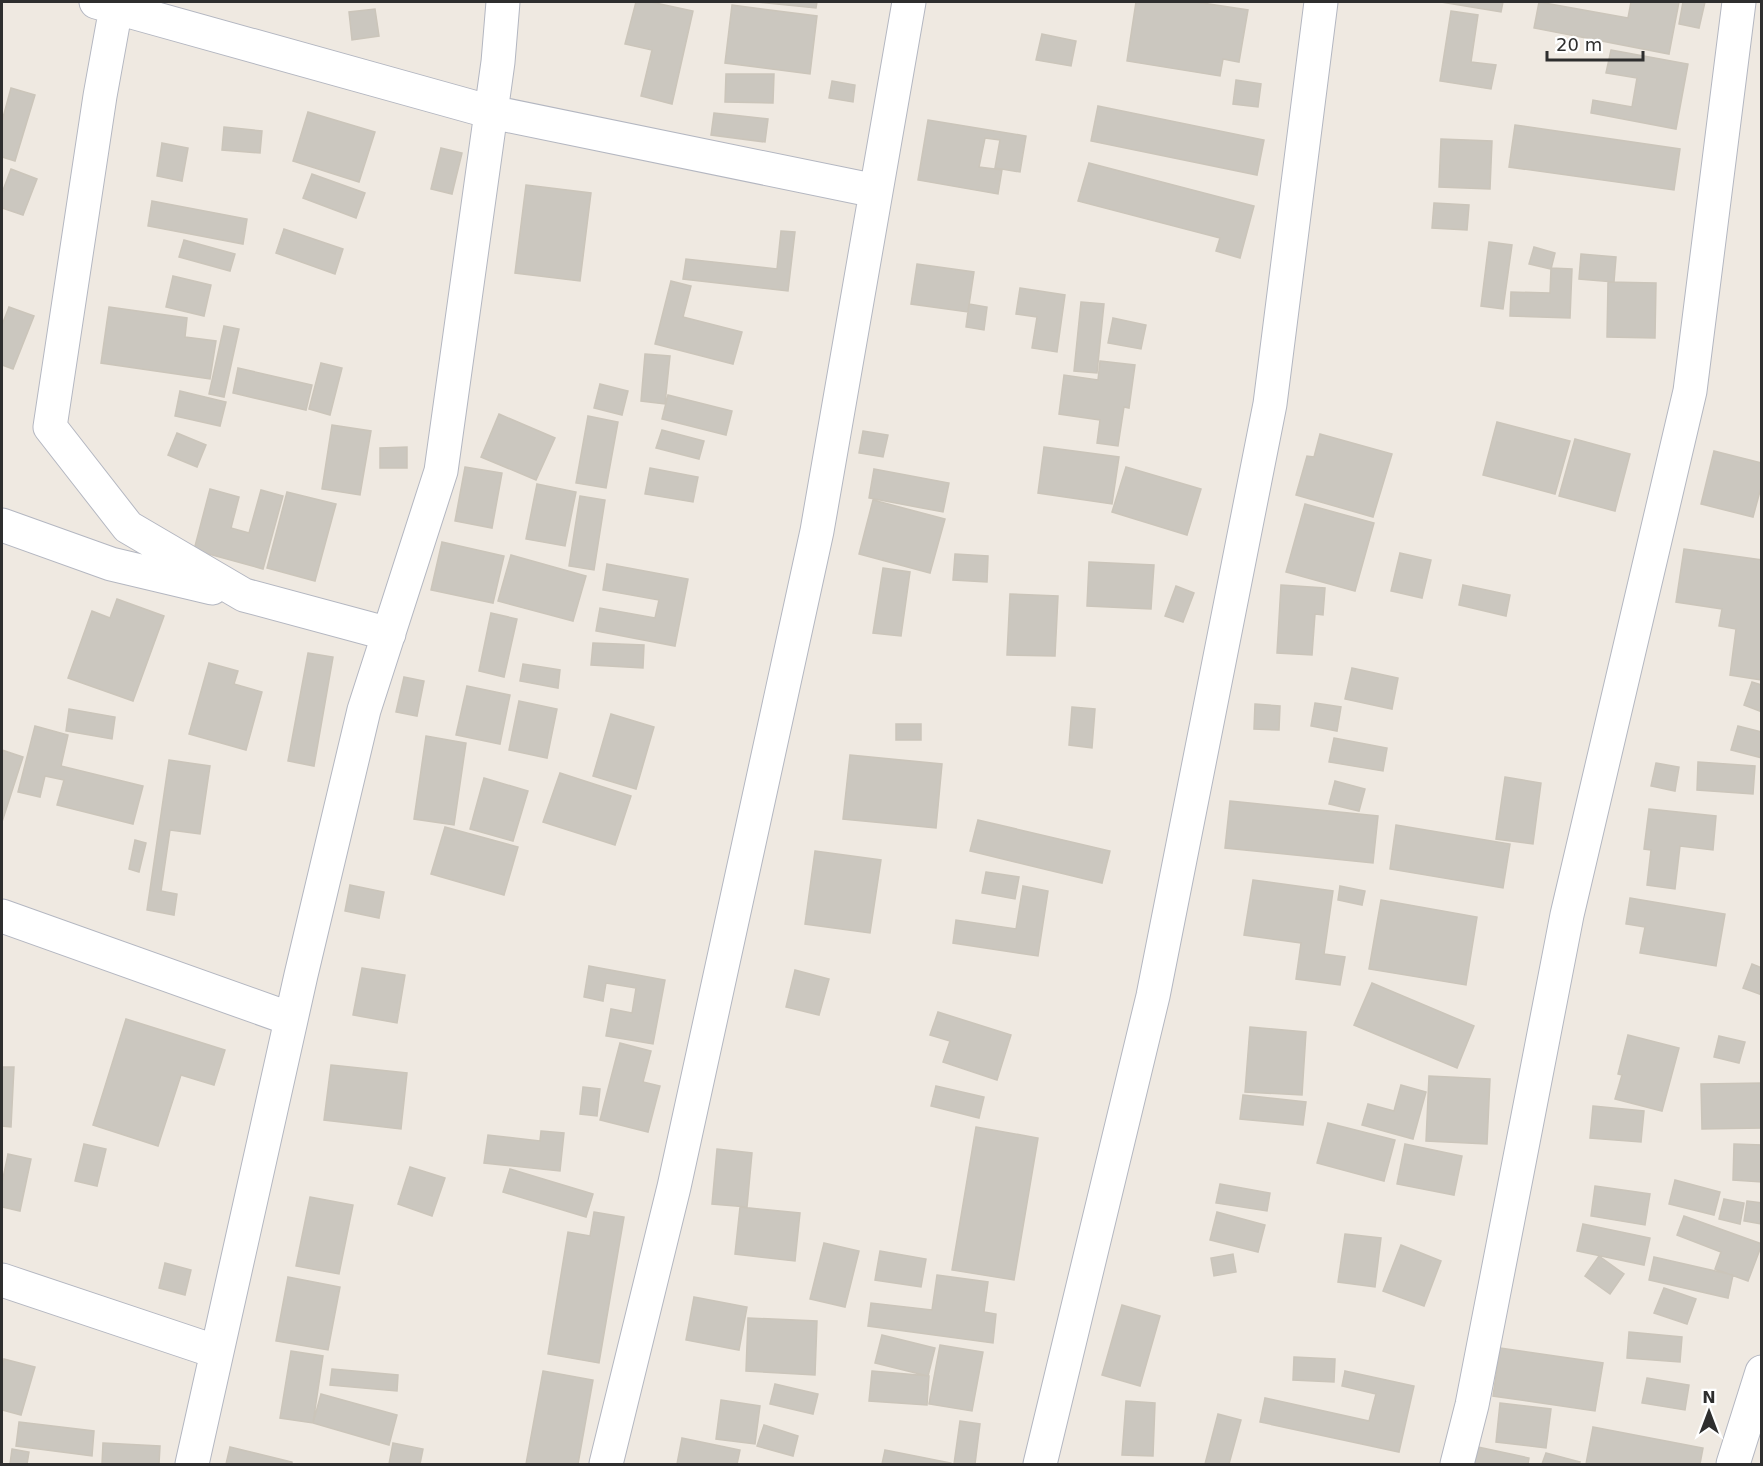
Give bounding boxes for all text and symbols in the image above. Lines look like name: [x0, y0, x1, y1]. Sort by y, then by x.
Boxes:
scale bar: [1547, 24, 1643, 62]
text: 20 m: [1556, 34, 1602, 55]
north arrow: [1679, 1382, 1739, 1442]
text: N: [1702, 1388, 1716, 1407]

